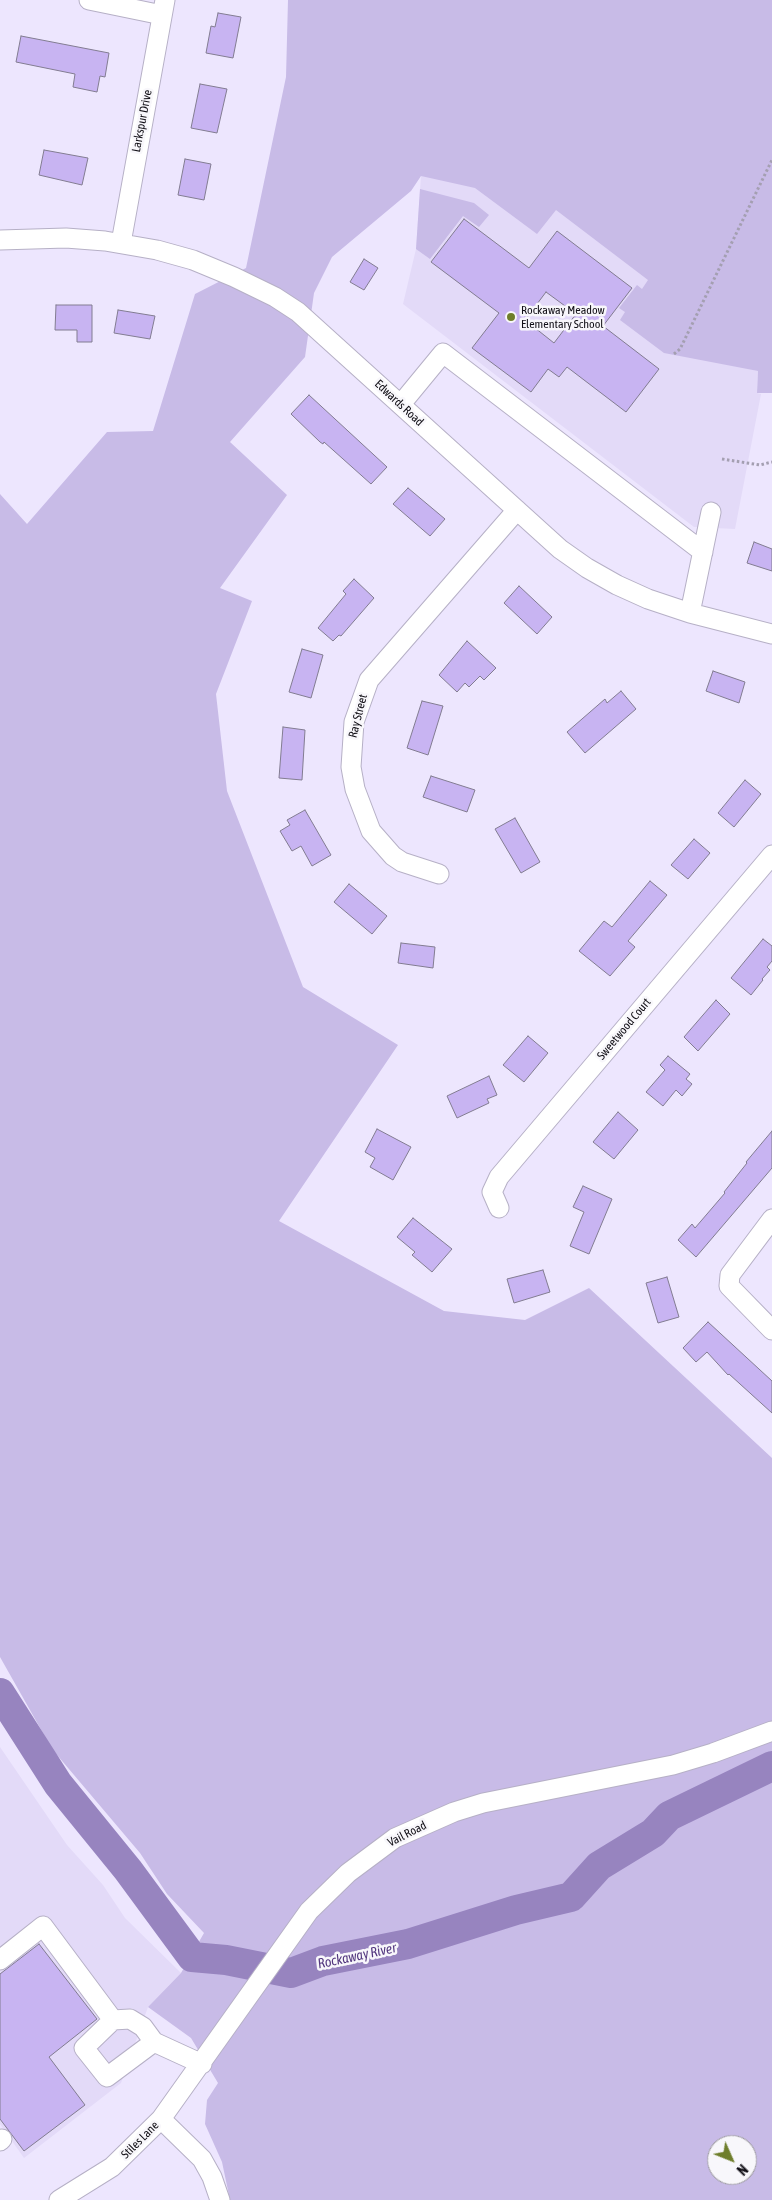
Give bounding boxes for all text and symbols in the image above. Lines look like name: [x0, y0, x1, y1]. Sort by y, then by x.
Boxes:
street label: Larkspur Drive: [129, 89, 155, 153]
place label: Rockaway Meadow Elementary School: [521, 303, 605, 331]
marker: Rockaway Meadow Elementary School: [505, 311, 517, 323]
street label: Edwards Road: [372, 377, 426, 429]
street label: Ray Street: [346, 693, 370, 739]
street label: Sweetwood Court: [594, 995, 654, 1063]
street label: Vail Road: [385, 1818, 429, 1850]
water label: Rockaway River: [316, 1939, 398, 1973]
street label: Stiles Lane: [118, 2118, 162, 2162]
north arrow: [707, 2135, 757, 2185]
text: N: [733, 2161, 751, 2178]

